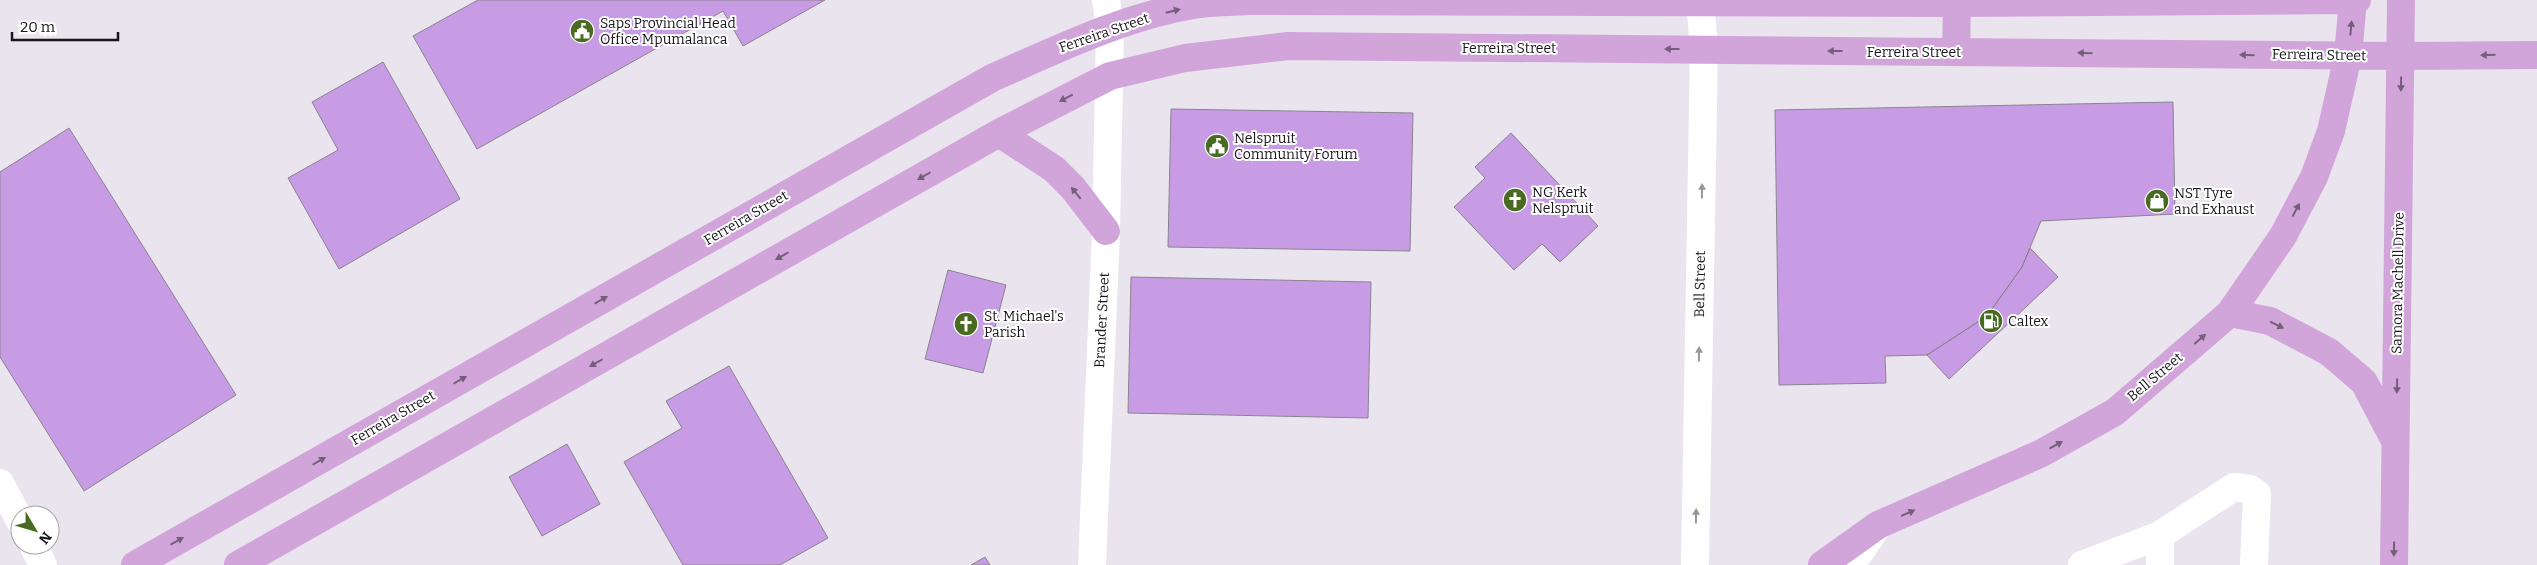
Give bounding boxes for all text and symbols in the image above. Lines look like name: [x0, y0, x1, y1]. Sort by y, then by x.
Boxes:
one-way arrow: [1166, 7, 1181, 15]
scale bar: [12, 10, 119, 42]
street label: Ferreira Street: [1057, 10, 1151, 56]
place label: Saps Provincial Head Office Mpumalanca: [600, 15, 736, 48]
text: 20 m: [20, 18, 56, 36]
public building icon: Saps Provincial Head Office Mpumalanca: [569, 18, 595, 44]
one-way arrow: [2347, 20, 2355, 36]
street label: Ferreira Street: [1462, 40, 1556, 57]
street label: Ferreira Street: [1867, 44, 1961, 61]
one-way arrow: [1664, 45, 1680, 53]
street label: Ferreira Street: [2272, 46, 2366, 64]
one-way arrow: [1827, 47, 1843, 55]
one-way arrow: [2077, 49, 2093, 57]
one-way arrow: [2239, 51, 2255, 59]
one-way arrow: [2480, 51, 2496, 59]
one-way arrow: [2397, 76, 2405, 92]
one-way arrow: [1059, 94, 1074, 102]
place label: Nelspruit Community Forum: [1234, 130, 1358, 163]
public building icon: Nelspruit Community Forum: [1204, 133, 1230, 159]
one-way arrow: [916, 172, 931, 180]
one-way arrow: [1698, 183, 1706, 199]
place label: NG Kerk Nelspruit: [1532, 184, 1594, 217]
place label: NST Tyre and Exhaust: [2174, 185, 2254, 218]
street label: Ferreira Street: [701, 187, 791, 249]
one-way arrow: [1071, 187, 1082, 200]
church icon: NG Kerk Nelspruit: [1502, 187, 1528, 213]
shop icon: NST Tyre and Exhaust: [2144, 188, 2170, 214]
one-way arrow: [2292, 203, 2301, 216]
street label: Samora Machell Drive: [2388, 212, 2408, 354]
street label: Bell Street: [1691, 250, 1709, 318]
one-way arrow: [776, 252, 789, 261]
street label: Brander Street: [1091, 272, 1113, 368]
one-way arrow: [594, 296, 609, 304]
place label: St. Michael's Parish: [984, 308, 1064, 341]
fuel station icon: Caltex: [1978, 308, 2004, 334]
church icon: St. Michael's Parish: [953, 311, 979, 337]
place label: Caltex: [2008, 313, 2049, 330]
one-way arrow: [2270, 321, 2284, 329]
one-way arrow: [2194, 333, 2206, 345]
one-way arrow: [1695, 346, 1703, 362]
street label: Bell Street: [2124, 349, 2186, 405]
one-way arrow: [589, 358, 602, 367]
one-way arrow: [453, 376, 467, 385]
one-way arrow: [2393, 378, 2401, 394]
street label: Ferreira Street: [348, 387, 438, 449]
one-way arrow: [2048, 441, 2063, 449]
one-way arrow: [312, 456, 325, 465]
north arrow: [10, 505, 60, 555]
one-way arrow: [1692, 508, 1700, 524]
one-way arrow: [1901, 508, 1915, 516]
text: N: [35, 528, 55, 547]
one-way arrow: [170, 537, 185, 545]
one-way arrow: [2390, 541, 2398, 557]

